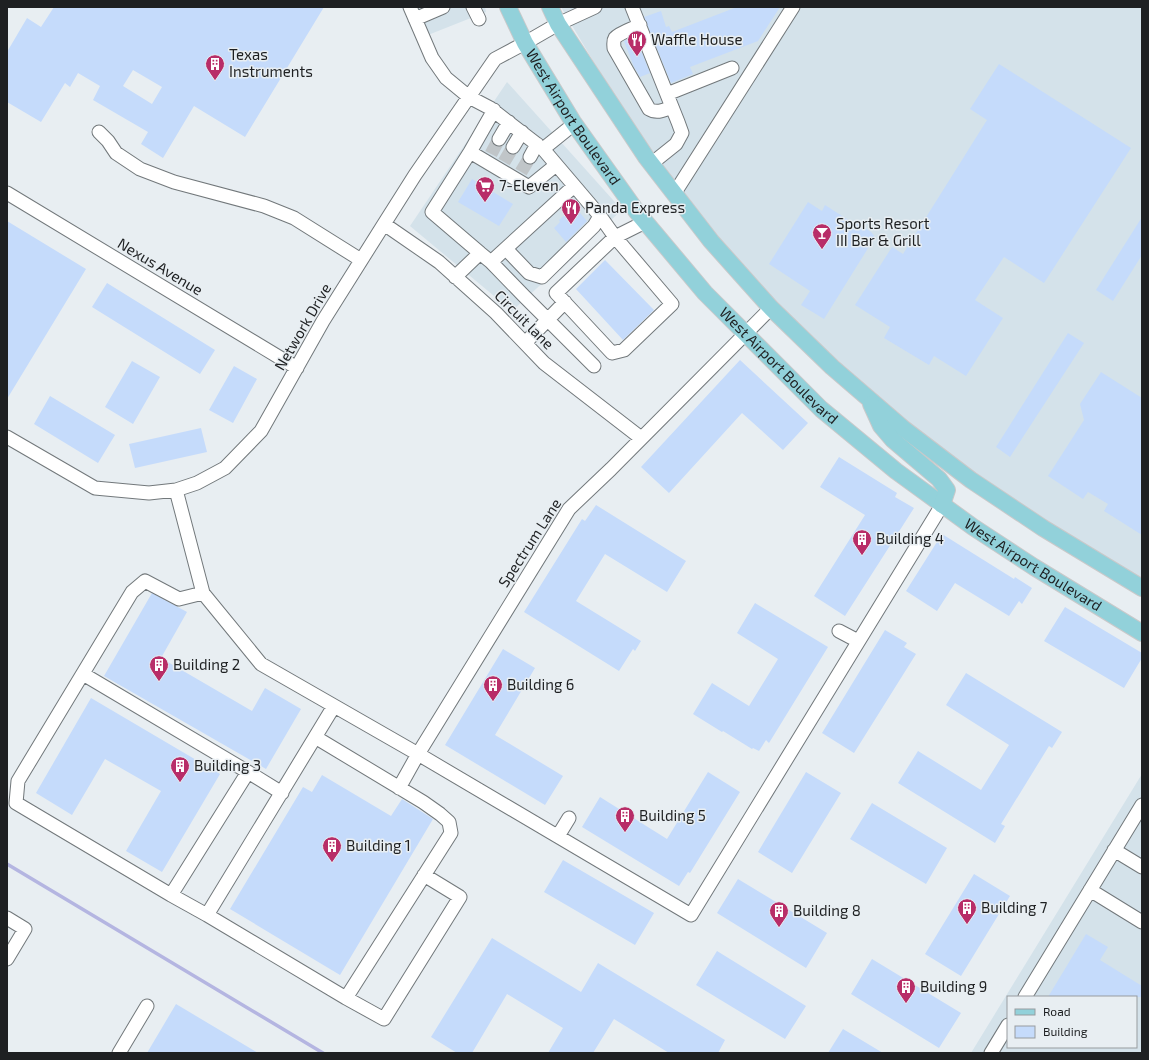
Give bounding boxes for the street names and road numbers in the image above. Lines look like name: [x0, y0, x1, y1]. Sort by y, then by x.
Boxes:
street label: West Airport Boulevard: [523, 45, 625, 188]
street label: Nexus Avenue: [115, 234, 206, 299]
street label: Network Drive: [270, 280, 334, 373]
street label: Circuit lane: [491, 286, 558, 353]
street label: West Airport Boulevard: [716, 303, 842, 427]
street label: Spectrum Lane: [494, 495, 564, 590]
street label: West Airport Boulevard: [961, 514, 1106, 614]

